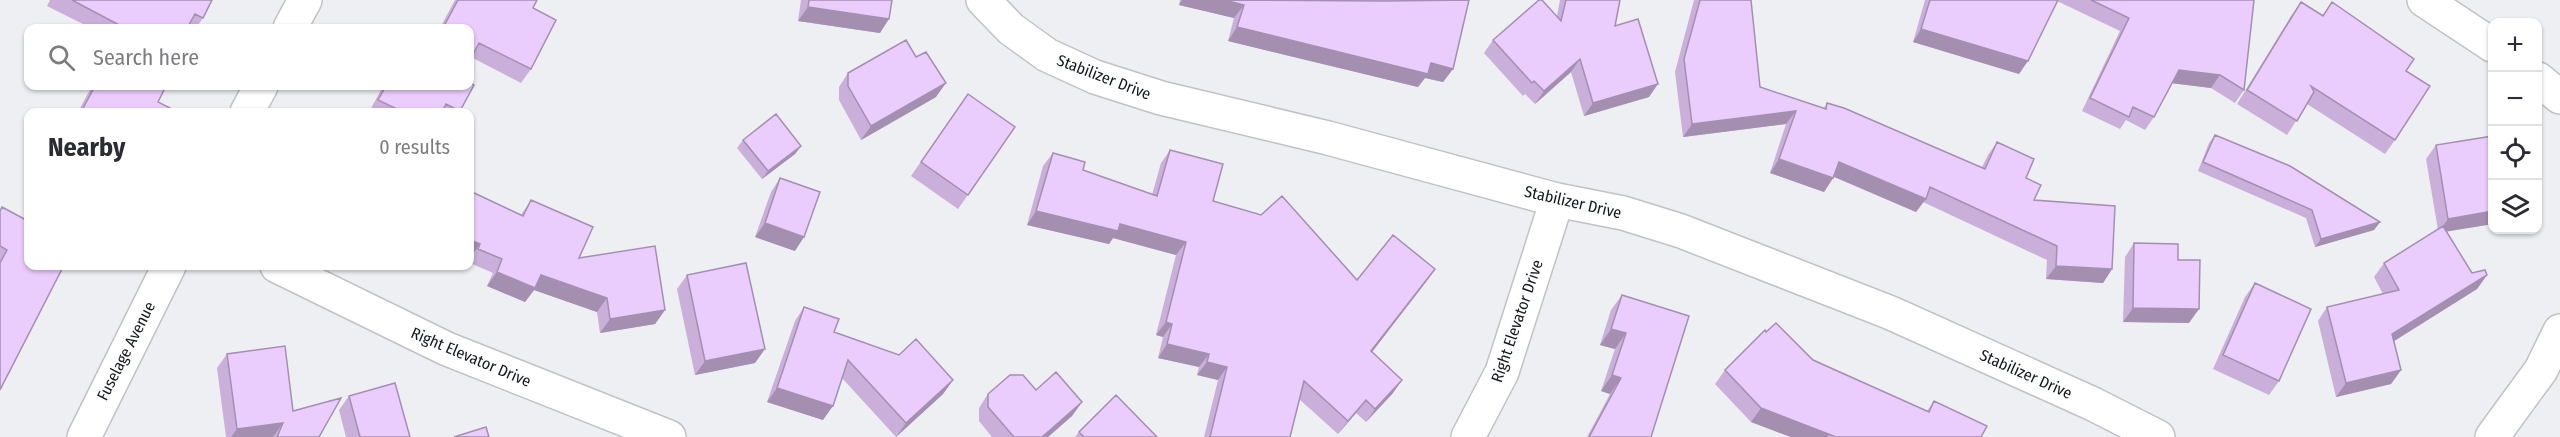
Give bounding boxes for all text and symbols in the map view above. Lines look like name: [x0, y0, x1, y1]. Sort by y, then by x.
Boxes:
map controls: [2488, 18, 2542, 234]
button: +: [2488, 18, 2542, 72]
search box: [24, 24, 474, 90]
icon: search: [45, 41, 78, 74]
text: Search here: [93, 44, 199, 71]
street label: Stabilizer Drive: [1054, 50, 1154, 104]
button: −: [2488, 72, 2542, 126]
button: locate: [2488, 126, 2542, 180]
text: Nearby: [48, 132, 125, 163]
text: 0 results: [379, 135, 450, 159]
button: layers: [2488, 180, 2542, 234]
street label: Stabilizer Drive: [1523, 182, 1623, 222]
street label: Right Elevator Drive: [1487, 257, 1547, 385]
street label: Fuselage Avenue: [93, 298, 159, 404]
street label: Right Elevator Drive: [408, 323, 534, 391]
street label: Stabilizer Drive: [1977, 345, 2075, 403]

